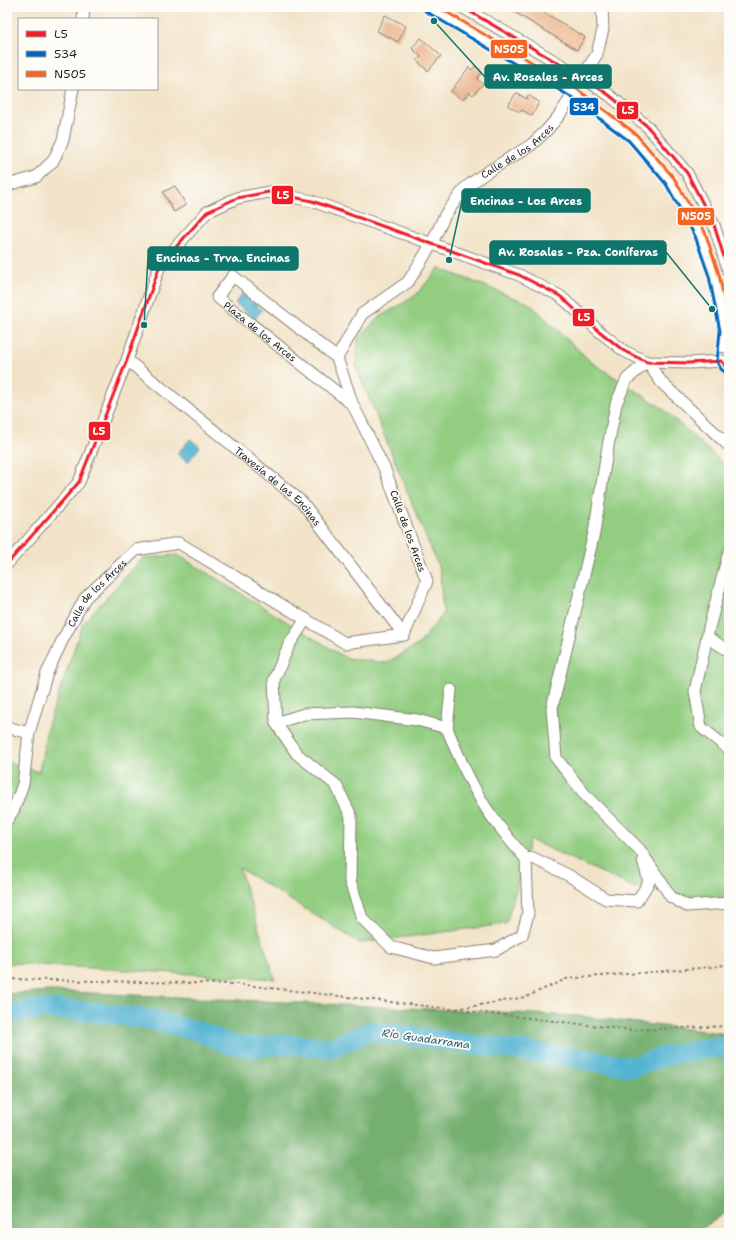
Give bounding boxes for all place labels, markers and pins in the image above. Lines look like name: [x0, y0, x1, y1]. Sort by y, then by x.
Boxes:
callout: Av. Rosales - Arces: [485, 65, 611, 88]
callout: Encinas - Los Arces: [462, 189, 590, 212]
callout: Av. Rosales - Pza. Coníferas: [490, 241, 666, 264]
callout: Encinas - Trva. Encinas: [148, 247, 298, 270]

